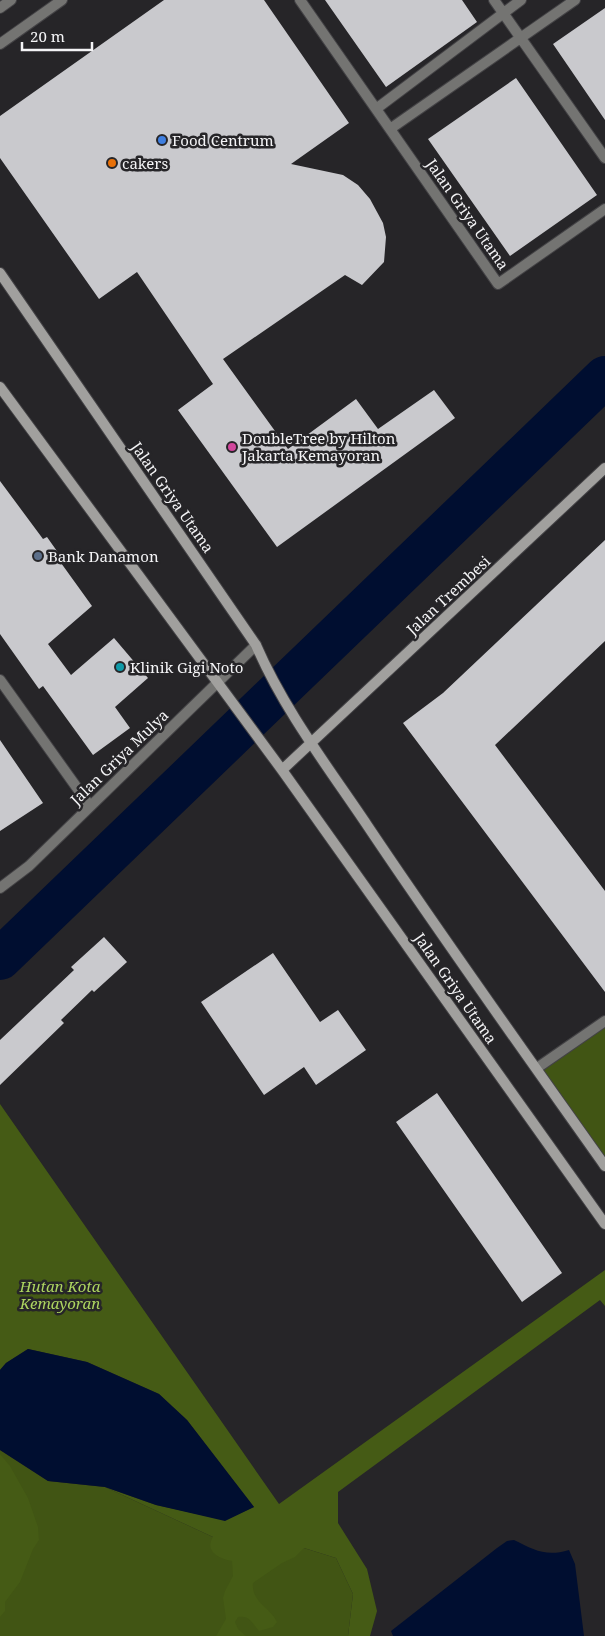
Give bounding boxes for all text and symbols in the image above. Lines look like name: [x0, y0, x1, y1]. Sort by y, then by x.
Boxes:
scale bar: [22, 20, 92, 52]
text: 20 m: [30, 26, 65, 46]
place label: Food Centrum: [172, 130, 274, 150]
marker: Food Centrum: [156, 134, 168, 146]
place label: cakers: [122, 153, 168, 173]
street label: Jalan Griya Utama: [422, 154, 514, 273]
marker: cakers: [106, 157, 118, 169]
place label: DoubleTree by Hilton Jakarta Kemayoran: [241, 428, 396, 465]
street label: Jalan Griya Utama: [127, 437, 219, 556]
marker: DoubleTree by Hilton Jakarta Kemayoran: [226, 441, 238, 453]
place label: Bank Danamon: [48, 546, 159, 566]
marker: Bank Danamon: [32, 550, 44, 562]
street label: Jalan Trembesi: [401, 551, 494, 640]
place label: Klinik Gigi Noto: [130, 657, 243, 677]
marker: Klinik Gigi Noto: [114, 661, 126, 673]
street label: Jalan Griya Mulya: [65, 705, 172, 810]
street label: Jalan Griya Utama: [410, 928, 502, 1047]
park label: Hutan Kota Kemayoran: [19, 1276, 101, 1313]

